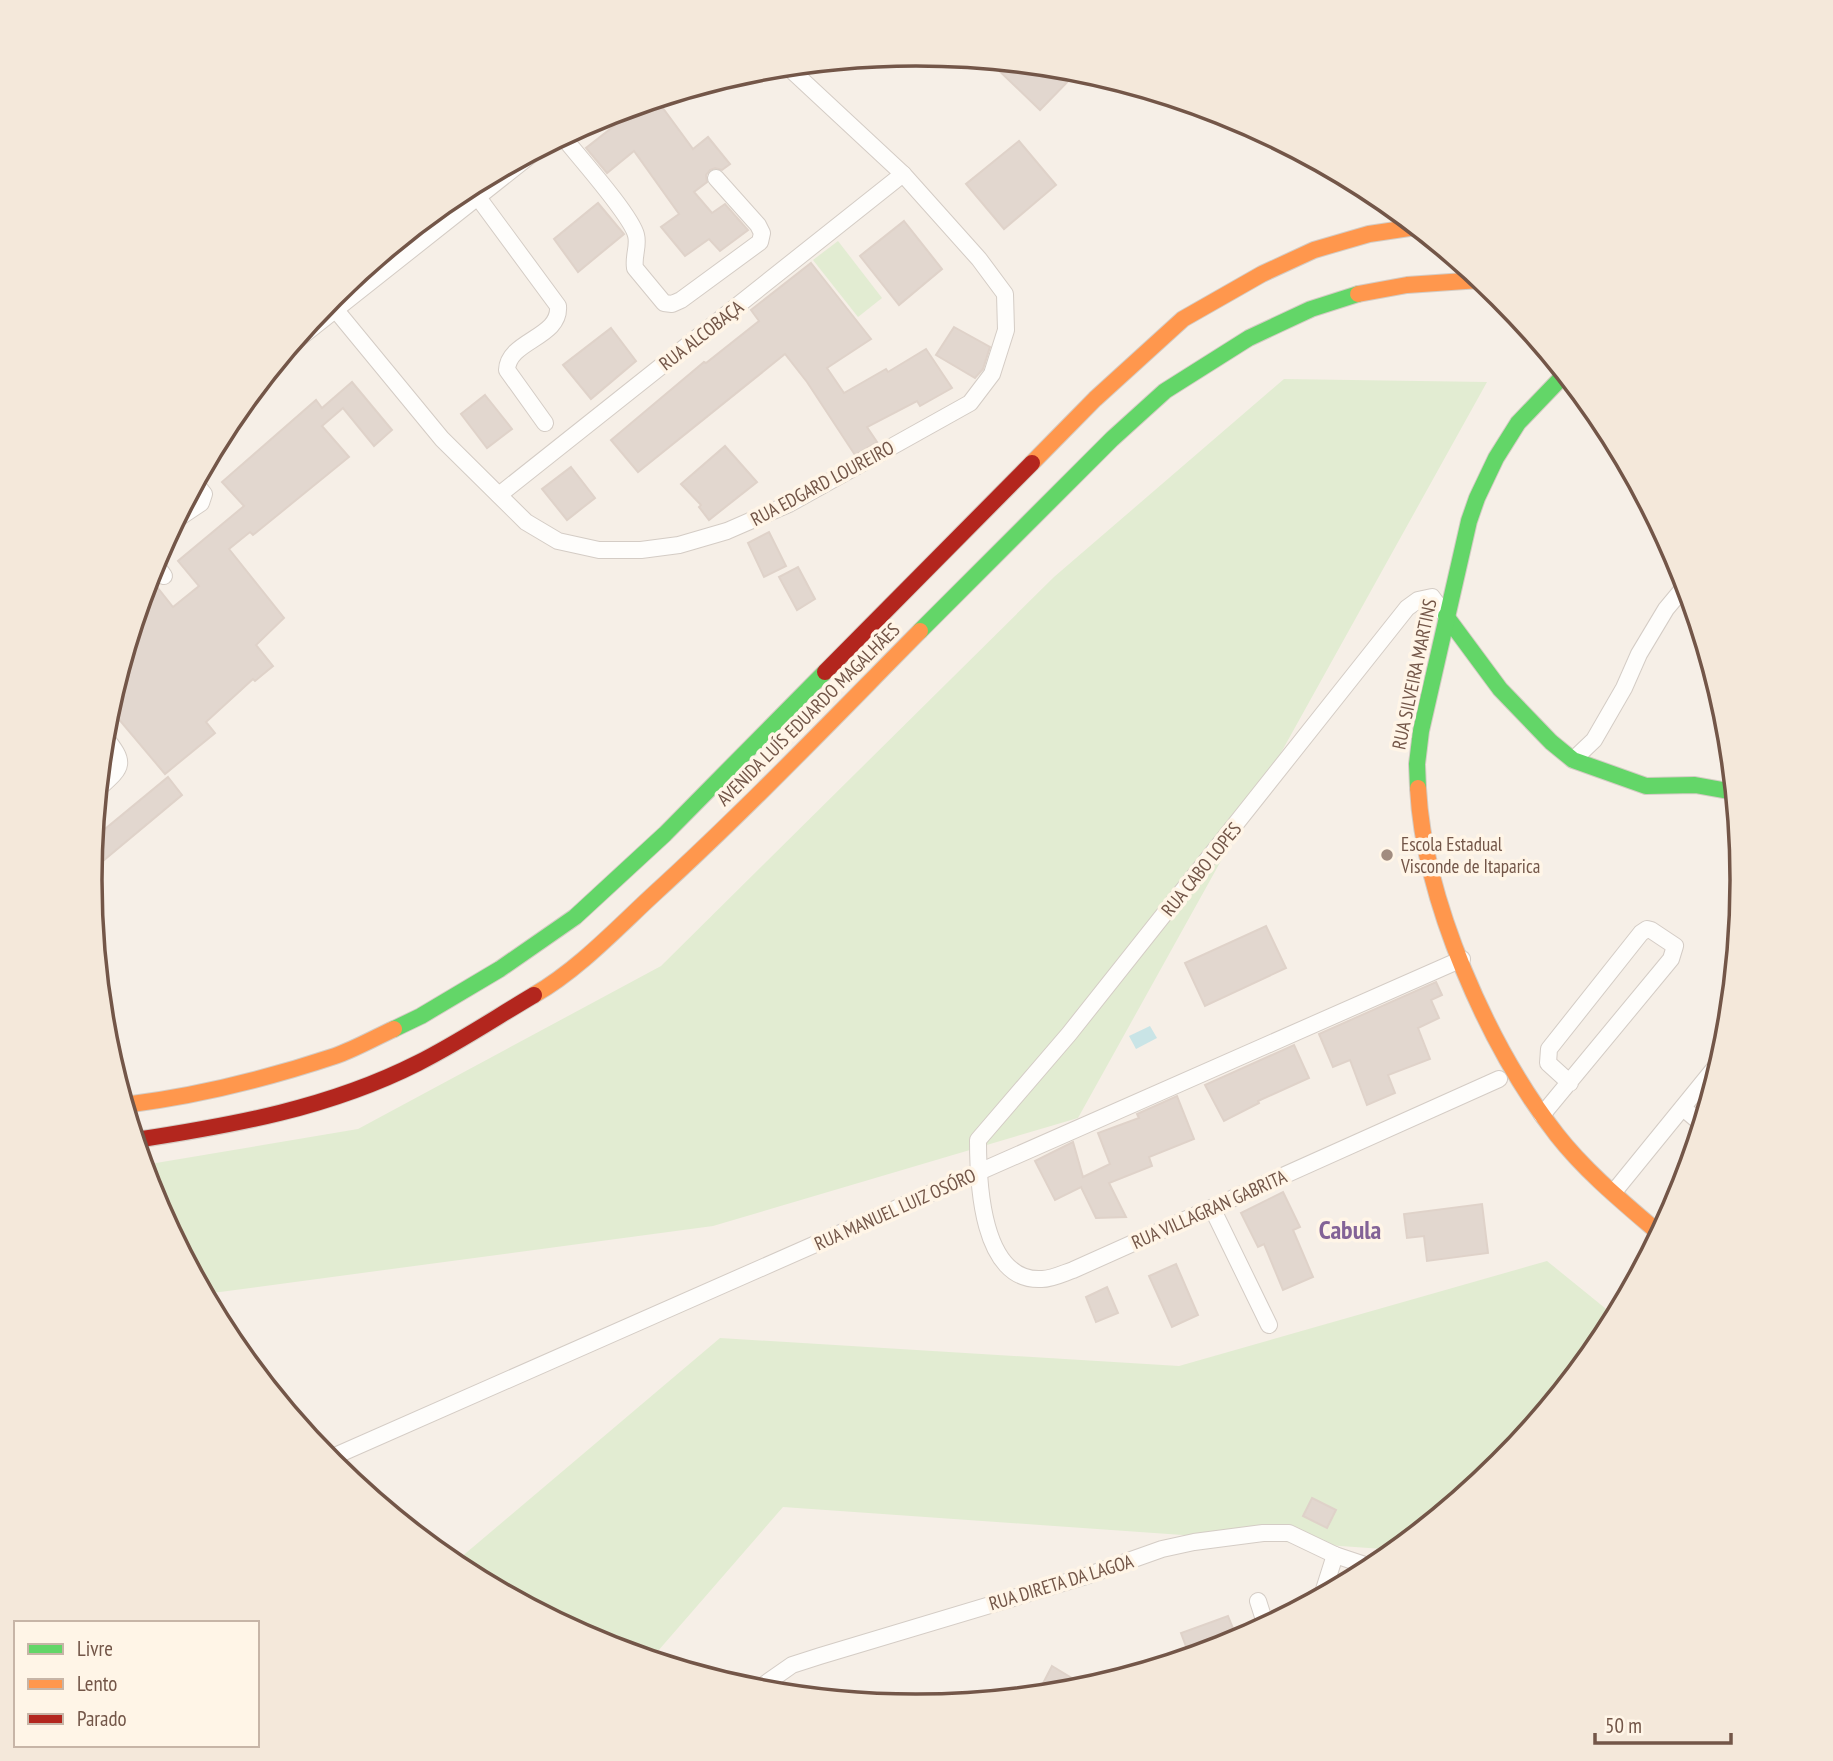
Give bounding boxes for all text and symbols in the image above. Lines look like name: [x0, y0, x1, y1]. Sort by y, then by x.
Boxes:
street label: RUA ALCOBAÇA: [654, 295, 748, 375]
street label: RUA EDGARD LOUREIRO: [746, 435, 898, 531]
street label: RUA SILVEIRA MARTINS: [1386, 597, 1442, 751]
street label: AVENIDA LUÍS EDUARDO MAGALHÃES: [711, 617, 905, 811]
street label: RUA CABO LOPES: [1156, 817, 1246, 921]
place label: Escola Estadual Visconde de Itaparica: [1400, 832, 1540, 878]
marker: Escola Estadual Visconde de Itaparica: [1379, 847, 1395, 863]
street label: RUA MANUEL LUIZ OSÓRO: [811, 1163, 979, 1255]
street label: RUA VILLAGRAN GABRITA: [1128, 1164, 1290, 1254]
district label: Cabula: [1319, 1213, 1381, 1246]
street label: RUA DIRETA DA LAGOA: [986, 1549, 1136, 1615]
legend: [14, 1621, 259, 1747]
text: Livre: [77, 1635, 113, 1662]
text: Lento: [77, 1670, 117, 1697]
scale bar: [1595, 1702, 1731, 1746]
text: Parado: [77, 1705, 127, 1732]
text: 50 m: [1605, 1712, 1642, 1739]

